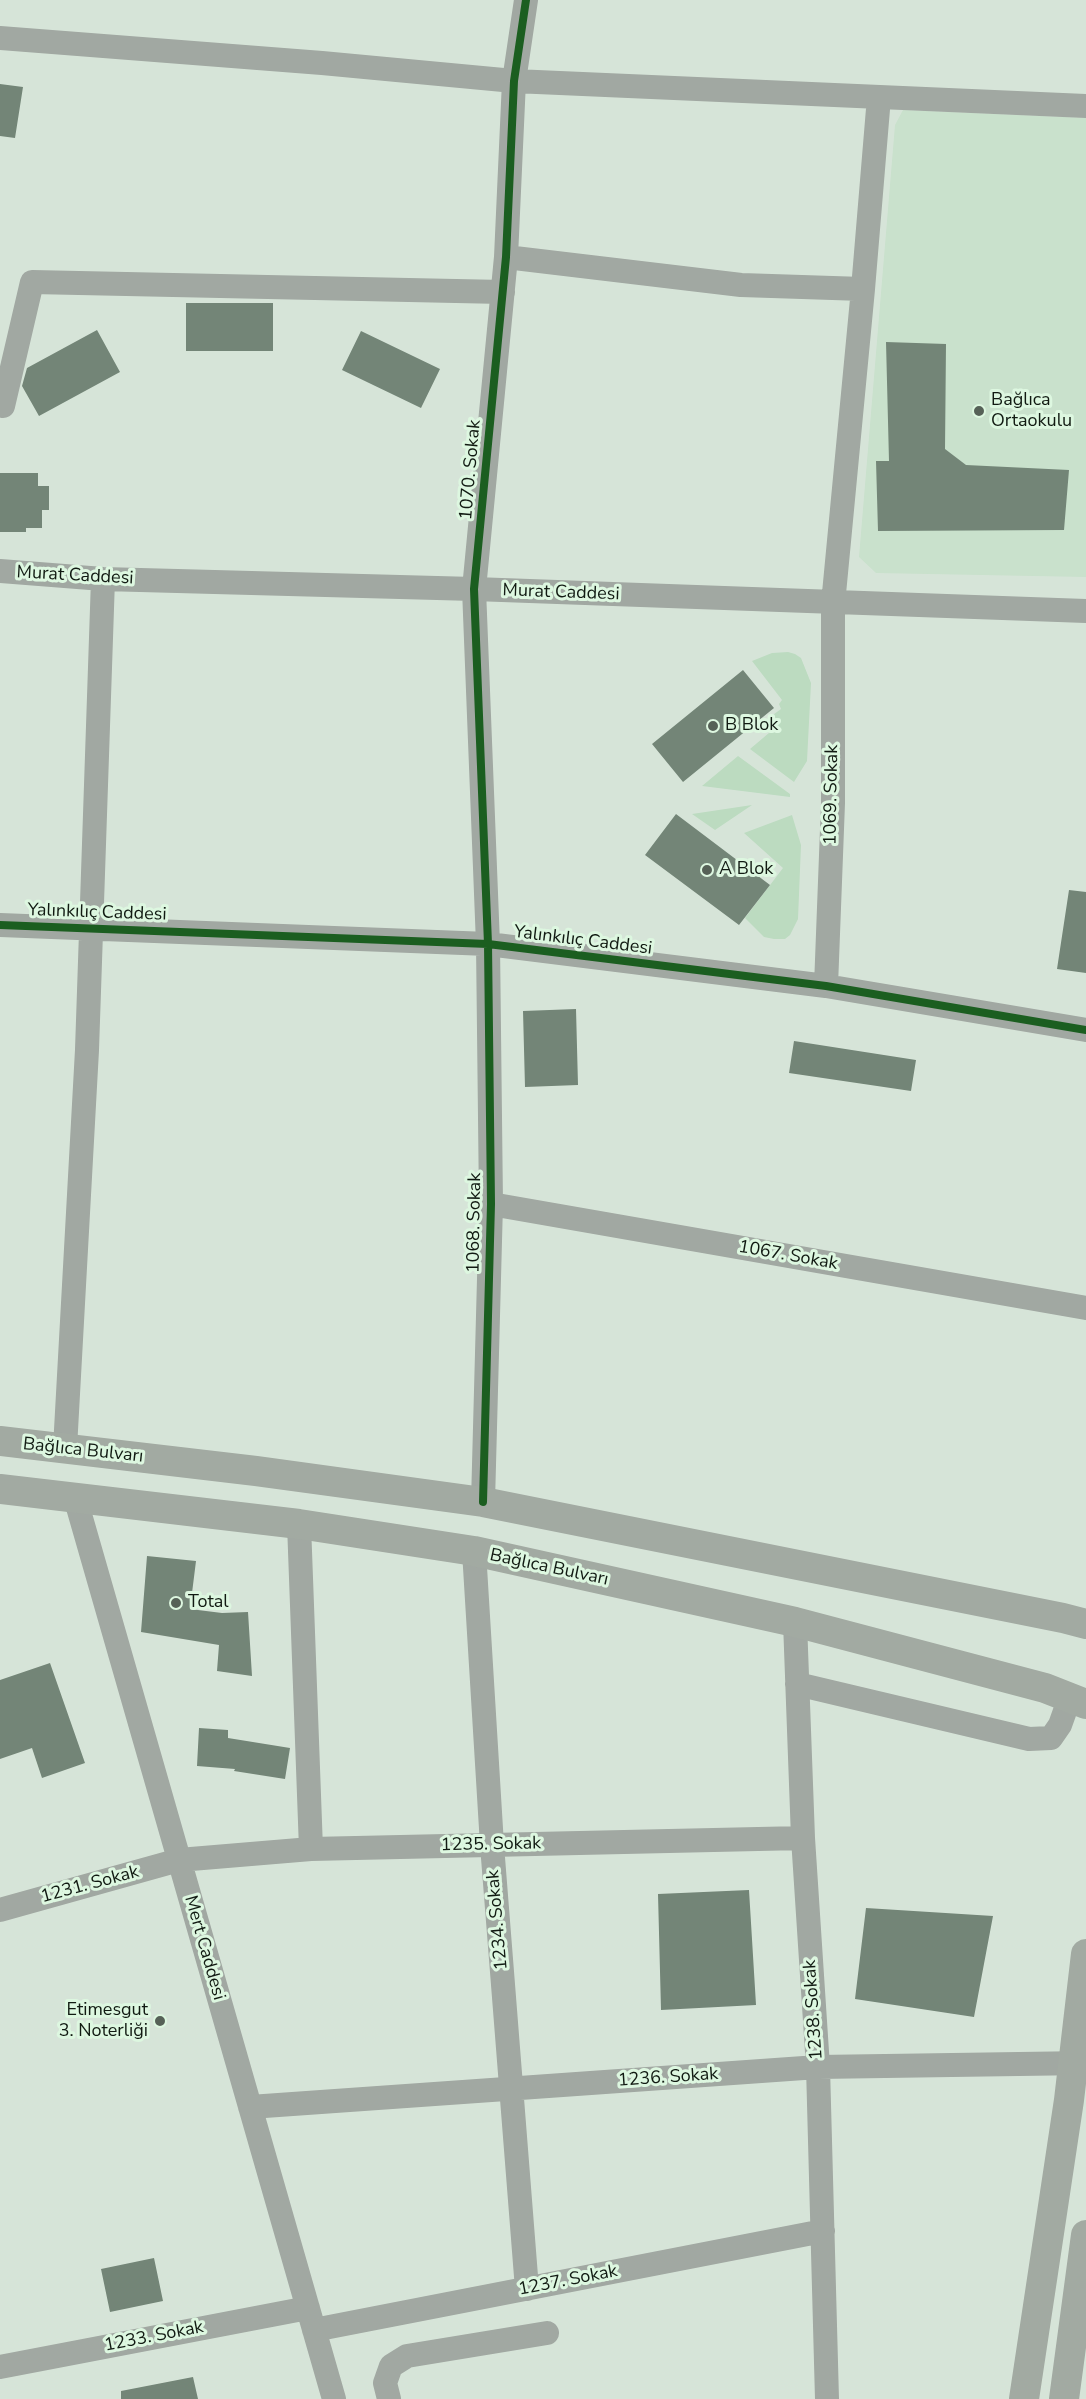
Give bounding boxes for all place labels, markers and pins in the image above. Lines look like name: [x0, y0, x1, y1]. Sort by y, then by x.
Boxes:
place label: Bağlıca Ortaokulu: [991, 390, 1072, 432]
marker: Bağlıca Ortaokulu: [972, 404, 986, 418]
place label: B Blok: [725, 715, 778, 737]
marker: B Blok: [706, 719, 720, 733]
place label: A Blok: [719, 859, 773, 881]
marker: A Blok: [700, 863, 714, 877]
place label: Total: [188, 1592, 229, 1614]
marker: Total: [169, 1596, 183, 1610]
place label: Etimesgut 3. Noterliği: [59, 2000, 148, 2042]
marker: Etimesgut 3. Noterliği: [153, 2014, 167, 2028]

